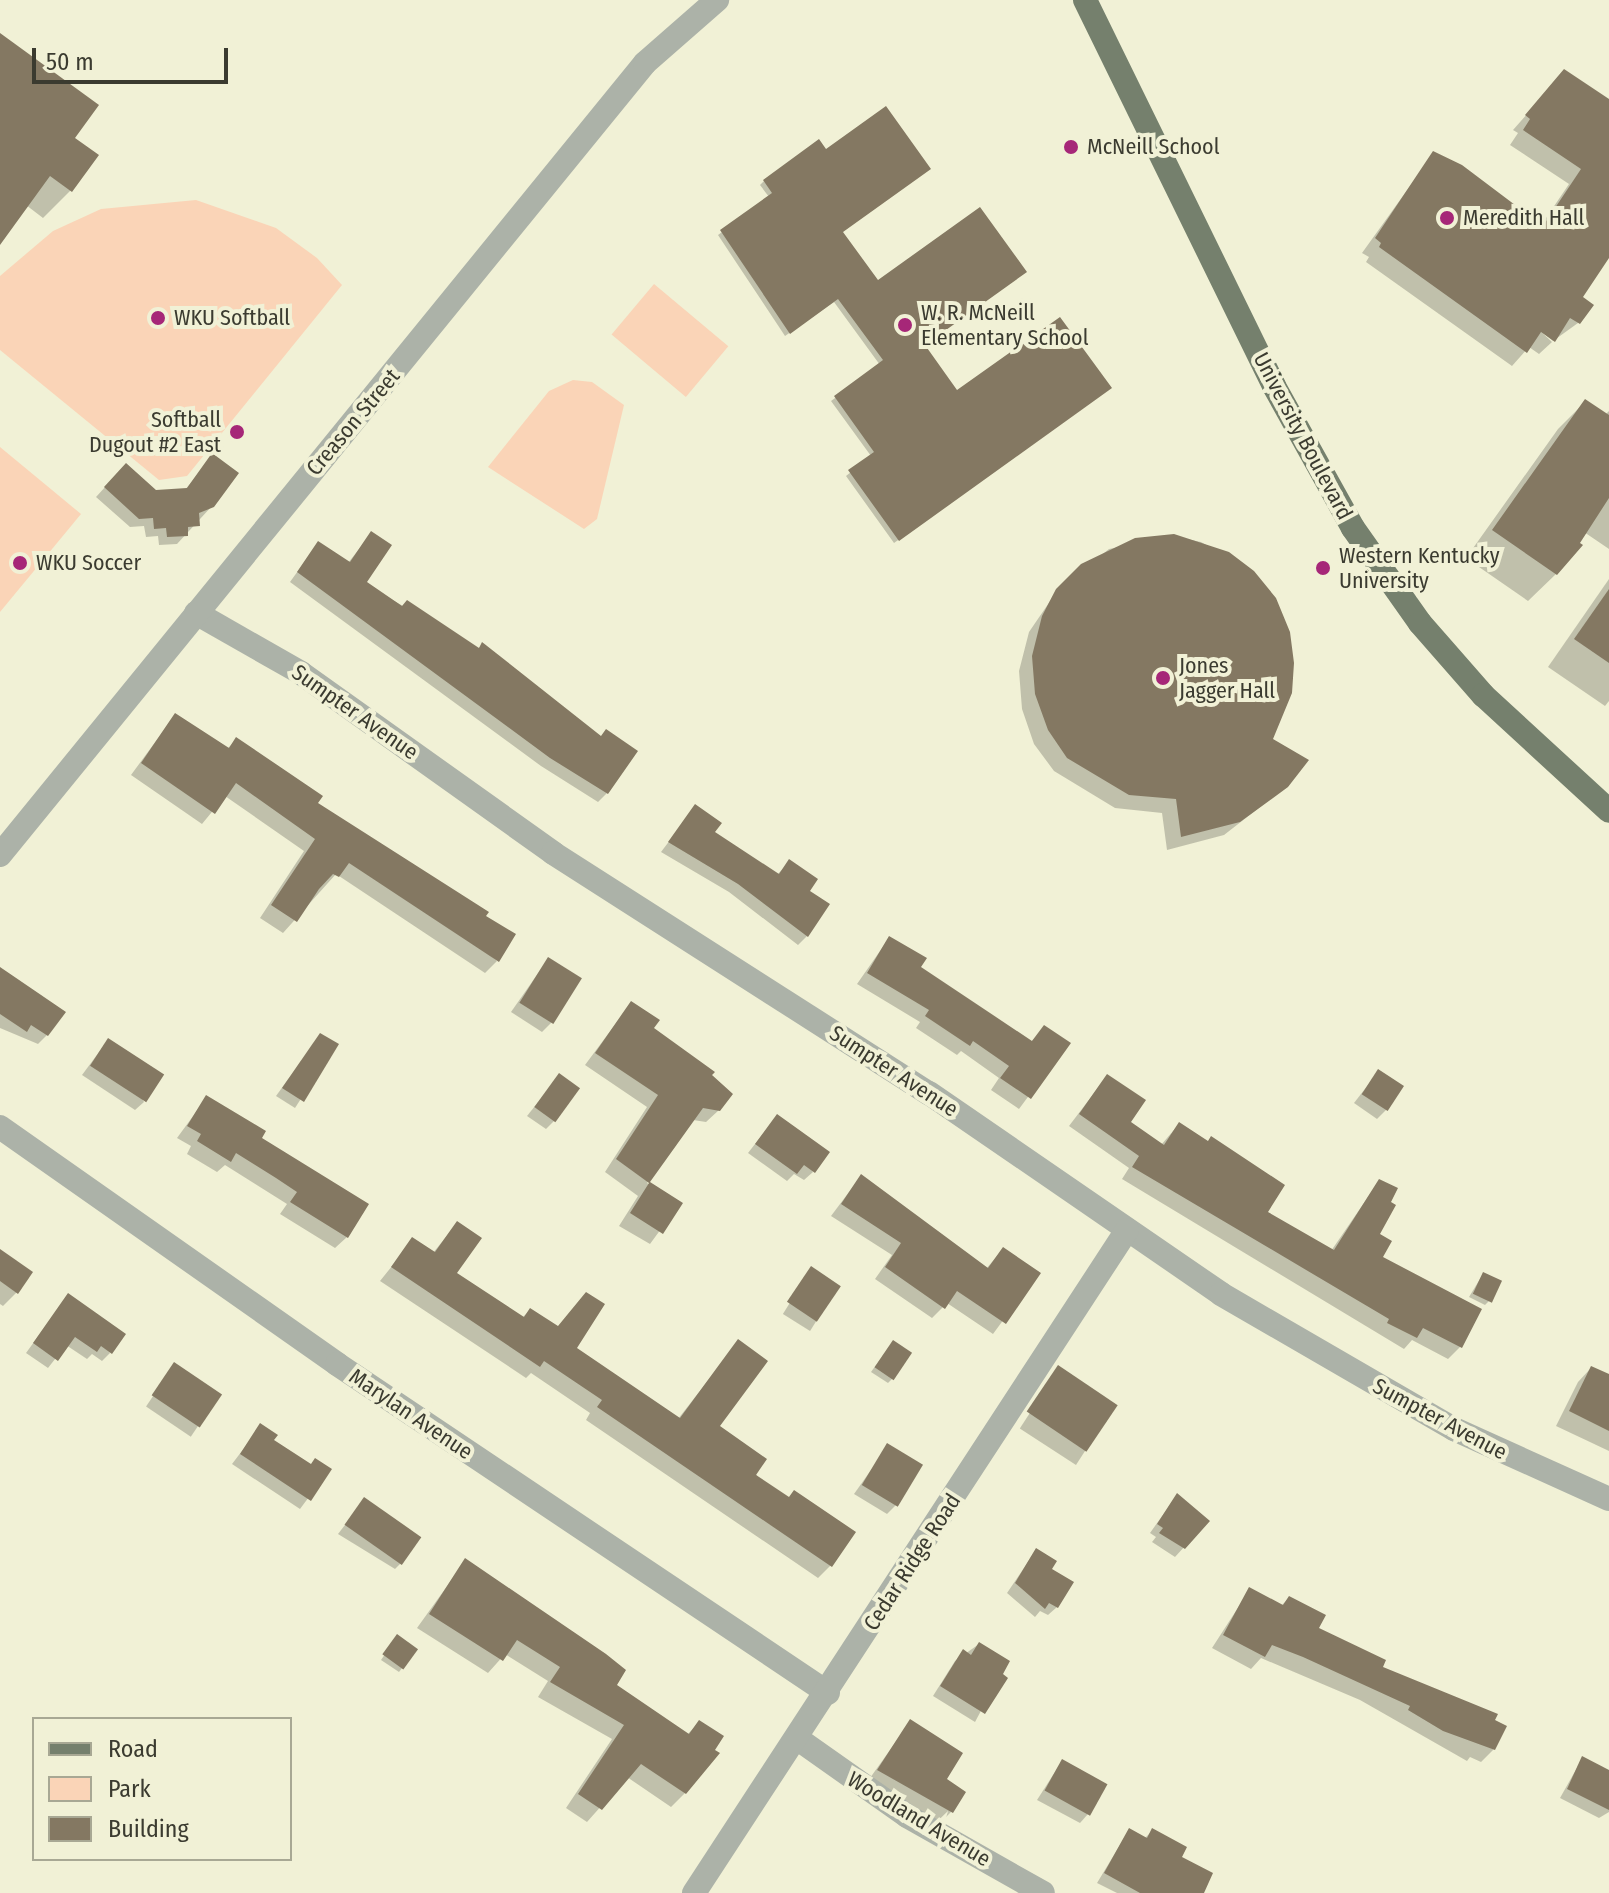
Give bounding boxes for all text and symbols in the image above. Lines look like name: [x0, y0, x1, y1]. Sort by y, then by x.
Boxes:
scale bar: [36, 32, 232, 82]
text: 50 m: [46, 48, 94, 76]
place label: McNeill School: [1087, 134, 1219, 160]
marker: McNeill School: [1062, 138, 1080, 156]
place label: Meredith Hall: [1463, 205, 1584, 231]
marker: Meredith Hall: [1438, 209, 1456, 227]
place label: W. R. McNeill Elementary School: [921, 299, 1088, 350]
place label: WKU Softball: [174, 305, 290, 331]
marker: WKU Softball: [149, 309, 167, 327]
marker: W. R. McNeill Elementary School: [896, 316, 914, 334]
street label: University Boulevard: [1248, 348, 1358, 524]
street label: Creason Street: [301, 363, 405, 481]
place label: Softball Dugout #2 East: [89, 406, 221, 458]
marker: Softball Dugout #2 East: [228, 423, 246, 441]
place label: Western Kentucky University: [1339, 542, 1500, 594]
place label: WKU Soccer: [36, 550, 141, 576]
marker: WKU Soccer: [11, 554, 29, 572]
marker: Western Kentucky University: [1314, 559, 1332, 577]
place label: Jones Jagger Hall: [1179, 652, 1275, 704]
street label: Sumpter Avenue: [287, 659, 423, 765]
marker: Jones Jagger Hall: [1154, 669, 1172, 687]
street label: Sumpter Avenue: [825, 1020, 963, 1122]
street label: Marylan Avenue: [344, 1363, 478, 1465]
street label: Sumpter Avenue: [1369, 1373, 1511, 1465]
street label: Cedar Ridge Road: [858, 1489, 966, 1635]
legend: [32, 1717, 292, 1861]
text: Road: [108, 1735, 158, 1763]
street label: Woodland Avenue: [843, 1766, 995, 1872]
text: Park: [108, 1775, 151, 1803]
text: Building: [108, 1815, 189, 1843]

